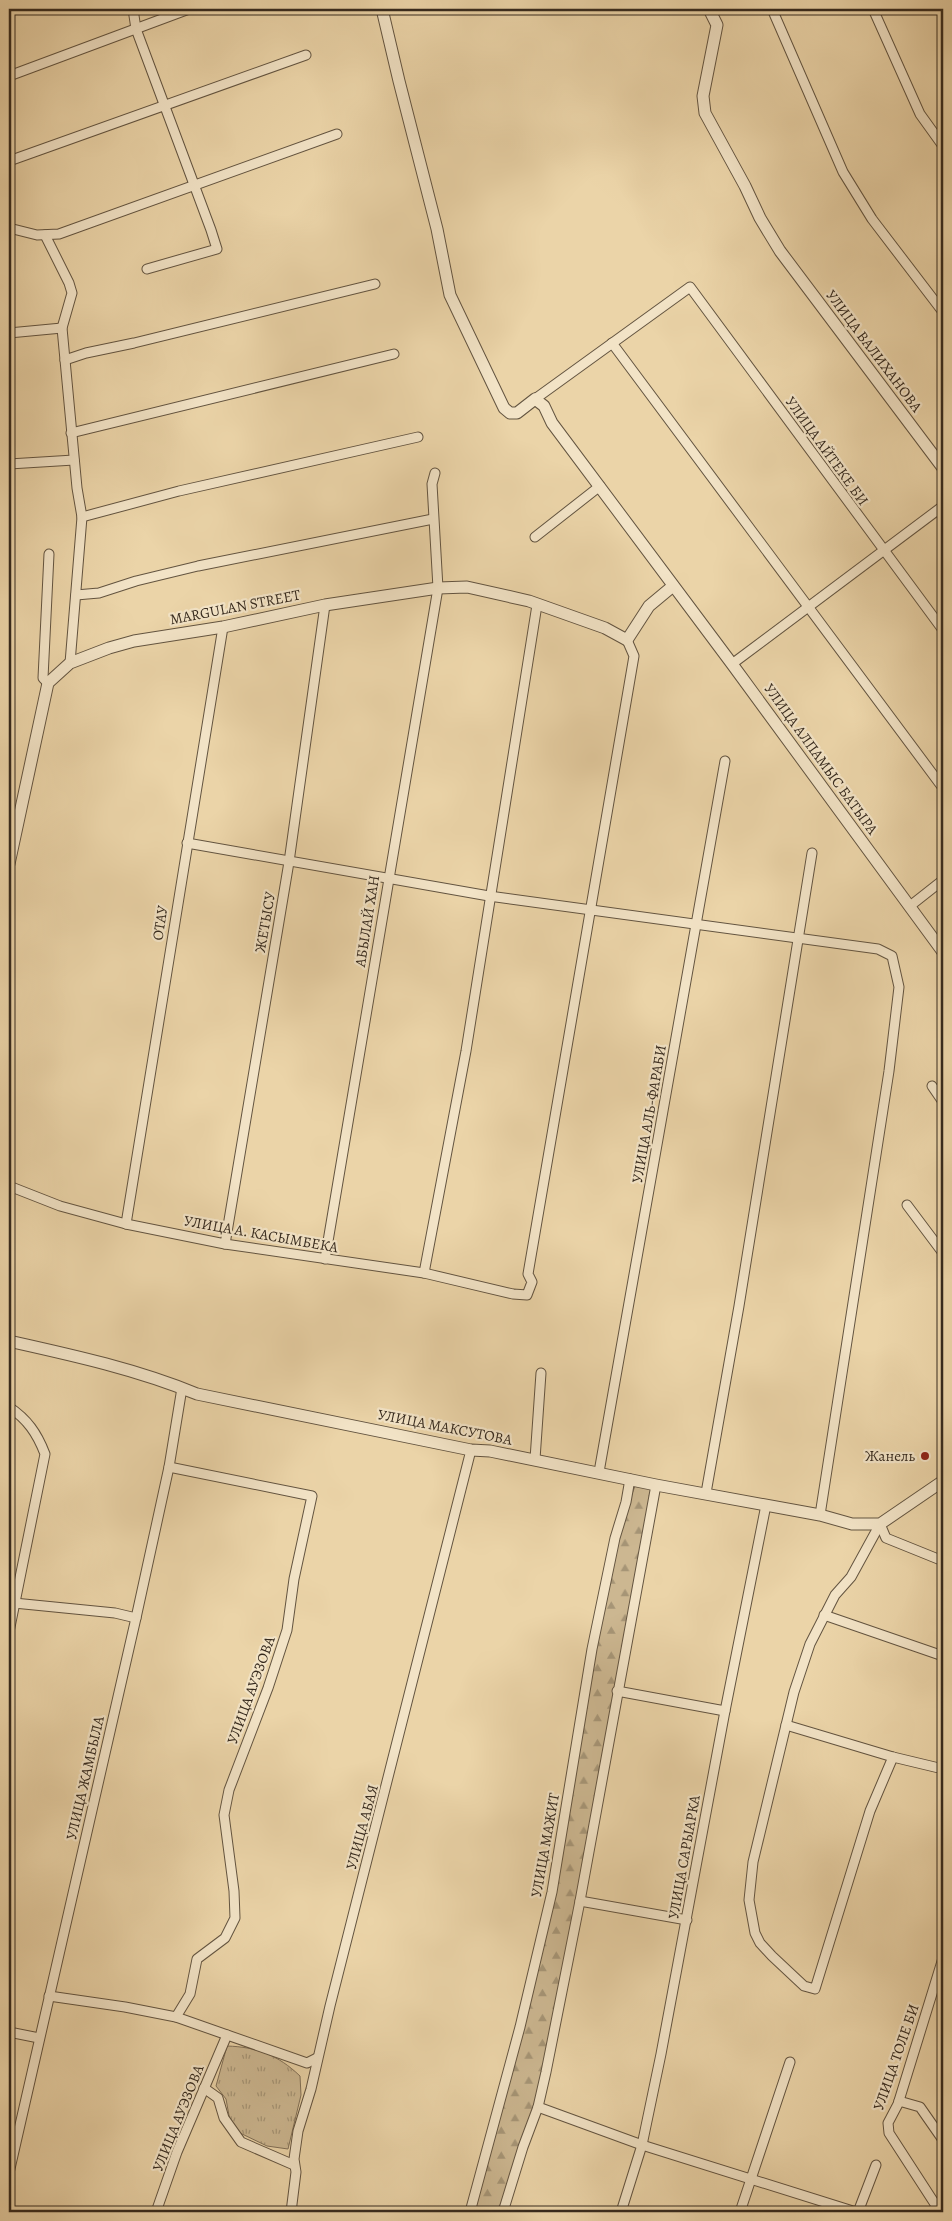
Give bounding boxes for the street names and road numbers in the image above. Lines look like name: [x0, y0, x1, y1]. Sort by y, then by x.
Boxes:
street label: УЛИЦА ВАЛИХАНОВА: [821, 286, 927, 416]
street label: УЛИЦА АЙТЕКЕ БИ: [781, 393, 873, 509]
street label: MARGULAN STREET: [168, 584, 303, 629]
street label: УЛИЦА АЛПАМЫС БАТЫРА: [759, 679, 883, 839]
street label: АБЫЛАЙ ХАН: [350, 874, 384, 969]
street label: ЖЕТЫСУ: [250, 890, 280, 954]
street label: ОТАУ: [147, 904, 173, 942]
street label: УЛИЦА АЛЬ-ФАРАБИ: [627, 1043, 671, 1185]
street label: УЛИЦА А. КАСЫМБЕКА: [182, 1211, 340, 1257]
street label: УЛИЦА МАКСУТОВА: [376, 1404, 514, 1450]
street label: УЛИЦА АУЭЗОВА: [222, 1633, 280, 1747]
street label: УЛИЦА ЖАМБЫЛА: [61, 1714, 109, 1842]
street label: УЛИЦА АБАЯ: [341, 1782, 383, 1872]
street label: УЛИЦА МАЖИТ: [526, 1790, 564, 1899]
street label: УЛИЦА САРЫАРКА: [663, 1793, 705, 1921]
street label: УЛИЦА ТОЛЕ БИ: [868, 2001, 924, 2113]
street label: УЛИЦА АУЭЗОВА: [148, 2061, 209, 2174]

